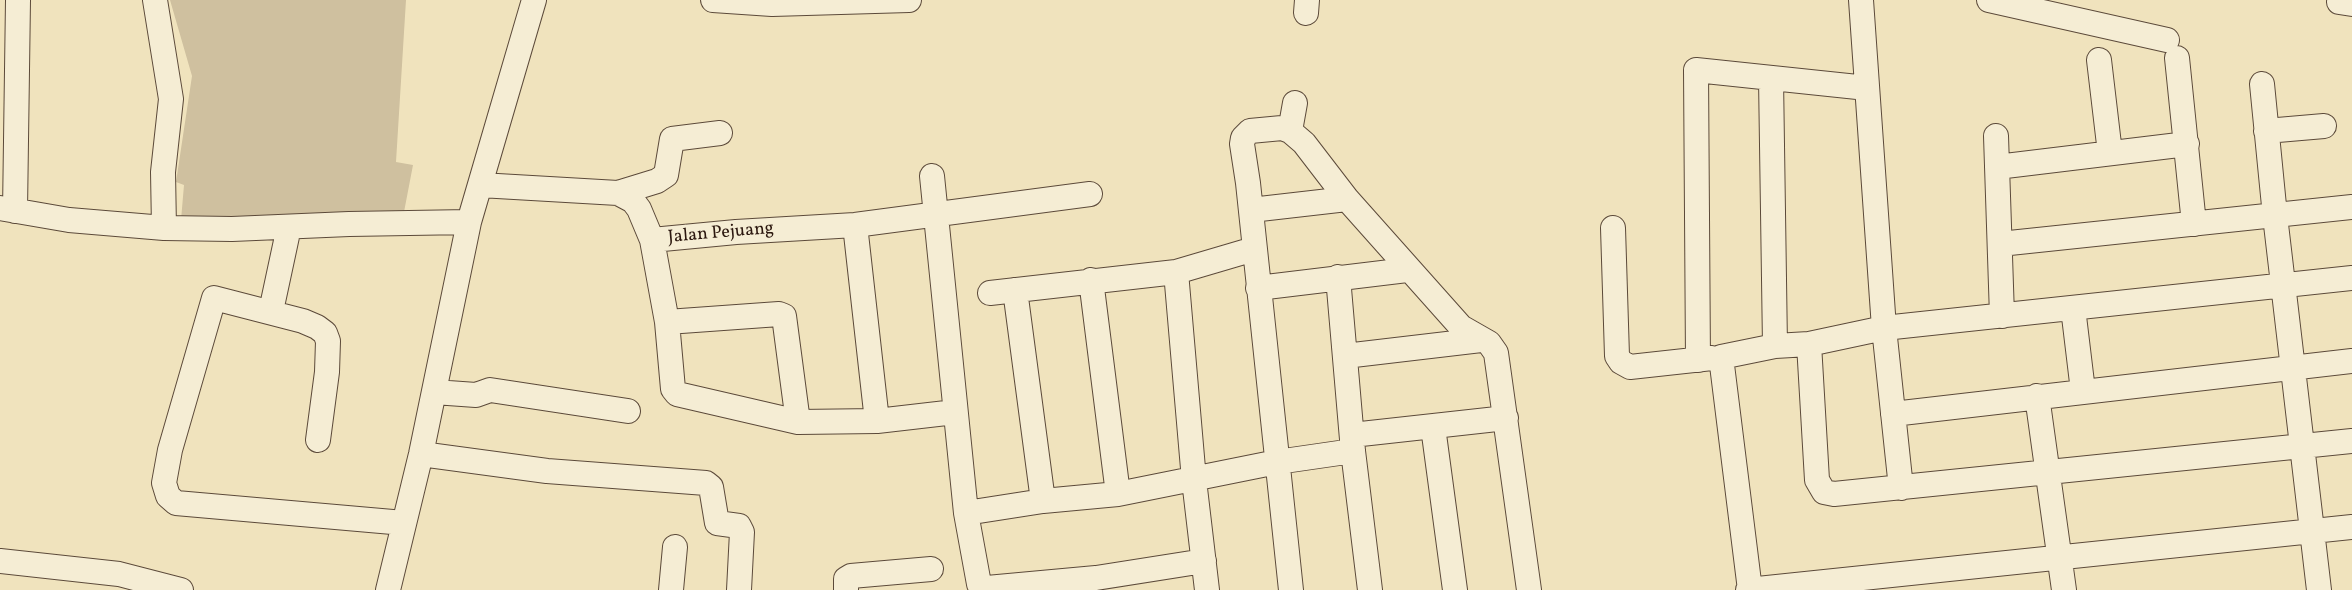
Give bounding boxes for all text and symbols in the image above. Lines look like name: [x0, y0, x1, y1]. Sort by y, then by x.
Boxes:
street label: Jalan Pejuang: [667, 219, 775, 249]

